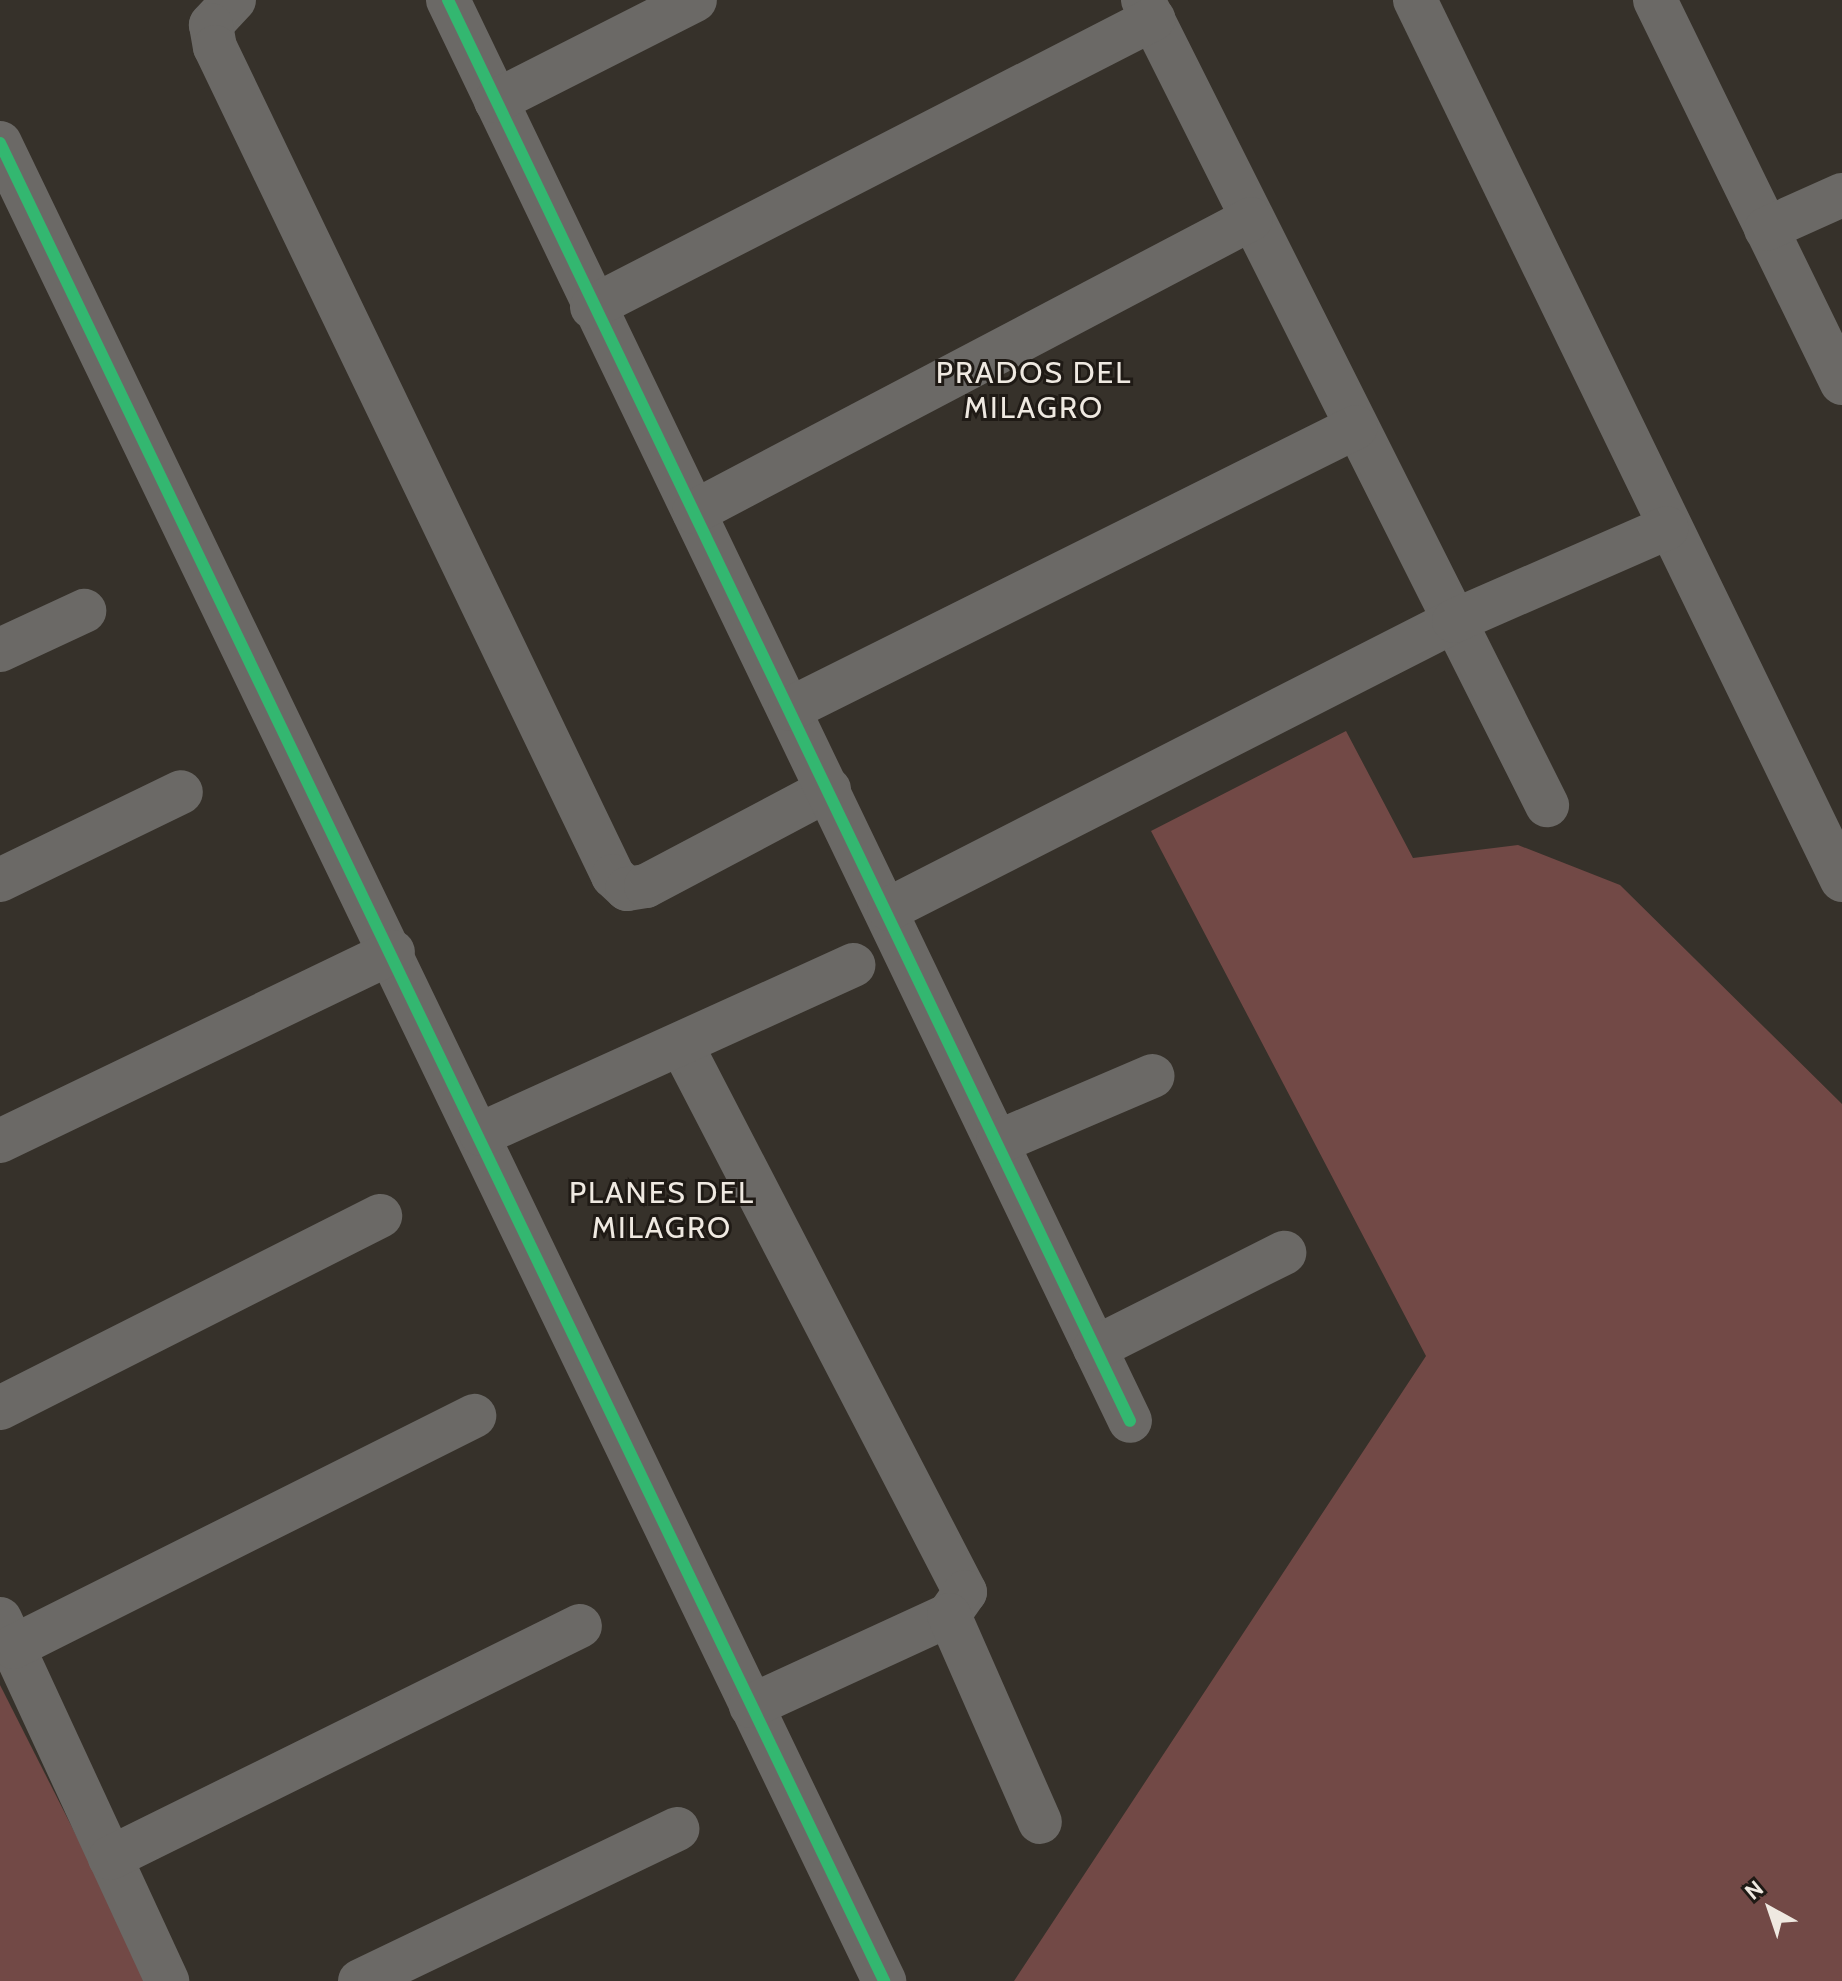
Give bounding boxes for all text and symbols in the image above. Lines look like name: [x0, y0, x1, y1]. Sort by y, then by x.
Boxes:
district label: PRADOS DEL MILAGRO: [936, 355, 1132, 426]
district label: PLANES DEL MILAGRO: [569, 1175, 755, 1246]
north arrow: [1730, 1869, 1810, 1949]
text: N: [1740, 1875, 1769, 1906]

